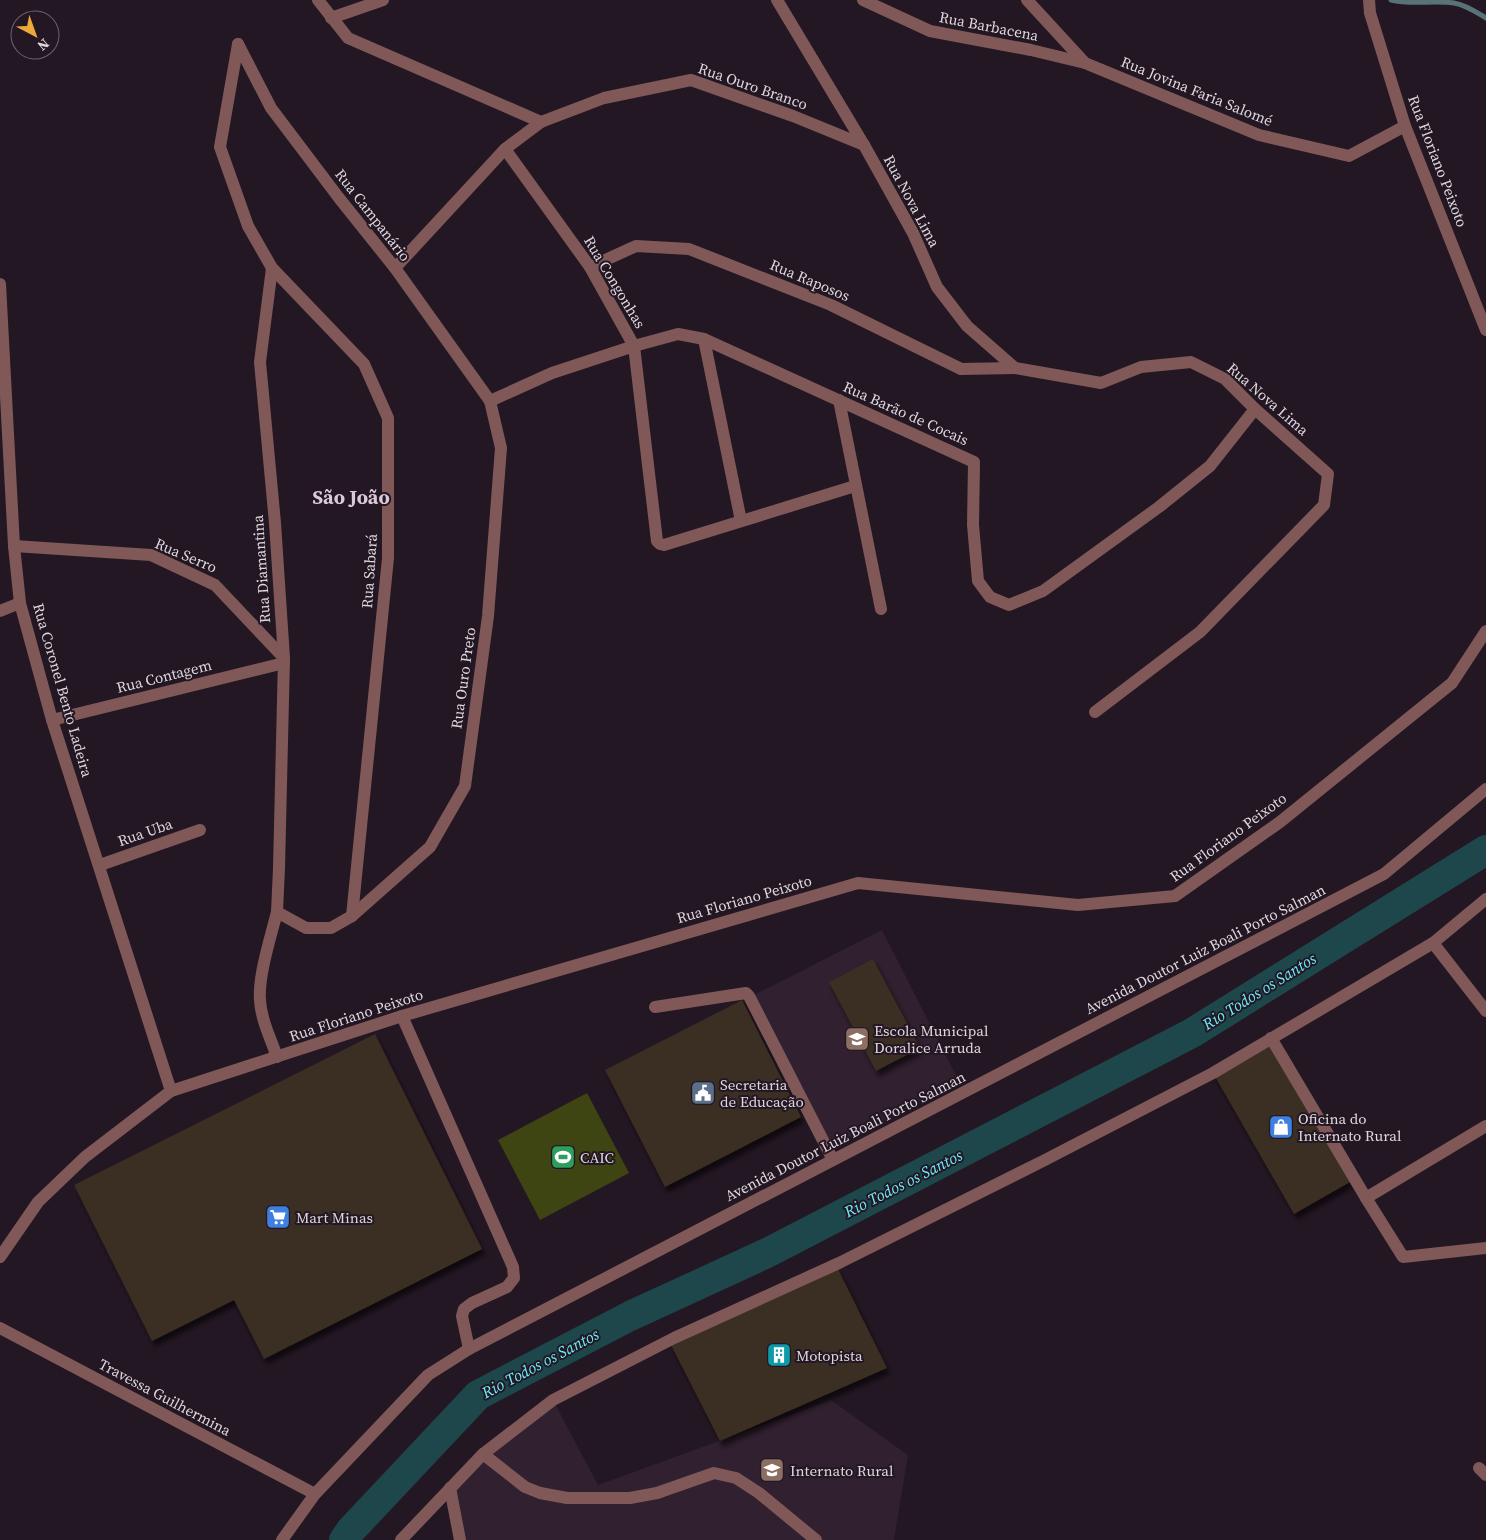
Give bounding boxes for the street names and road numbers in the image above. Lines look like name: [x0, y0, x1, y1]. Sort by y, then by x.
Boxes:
street label: Rua Barbacena: [938, 6, 1041, 46]
street label: Rua Jovina Faria Salomé: [1118, 51, 1276, 131]
street label: Rua Ouro Branco: [695, 57, 811, 115]
street label: Rua Floriano Peixoto: [1403, 92, 1473, 230]
street label: Rua Nova Lima: [879, 151, 945, 251]
street label: Rua Campanário: [330, 164, 416, 266]
street label: Rua Congonhas: [579, 232, 651, 332]
street label: Rua Raposos: [767, 254, 853, 306]
street label: Rua Nova Lima: [1223, 358, 1313, 440]
street label: Rua Barão de Cocais: [840, 376, 972, 450]
street label: Rua Diamantina: [247, 514, 275, 624]
street label: Rua Serro: [152, 533, 220, 577]
street label: Rua Sabará: [356, 533, 382, 609]
street label: Rua Coronel Bento Ladeira: [28, 601, 98, 780]
street label: Rua Ouro Preto: [445, 626, 481, 730]
street label: Rua Contagem: [114, 654, 214, 698]
street label: Rua Floriano Peixoto: [1165, 788, 1291, 886]
street label: Rua Uba: [115, 813, 176, 851]
street label: Rua Floriano Peixoto: [674, 870, 814, 928]
street label: Avenida Doutor Luiz Boali Porto Salman: [1081, 879, 1329, 1019]
street label: Rua Floriano Peixoto: [286, 983, 426, 1047]
street label: Avenida Doutor Luiz Boali Porto Salman: [721, 1066, 969, 1206]
street label: Travessa Guilhermina: [95, 1353, 235, 1441]

